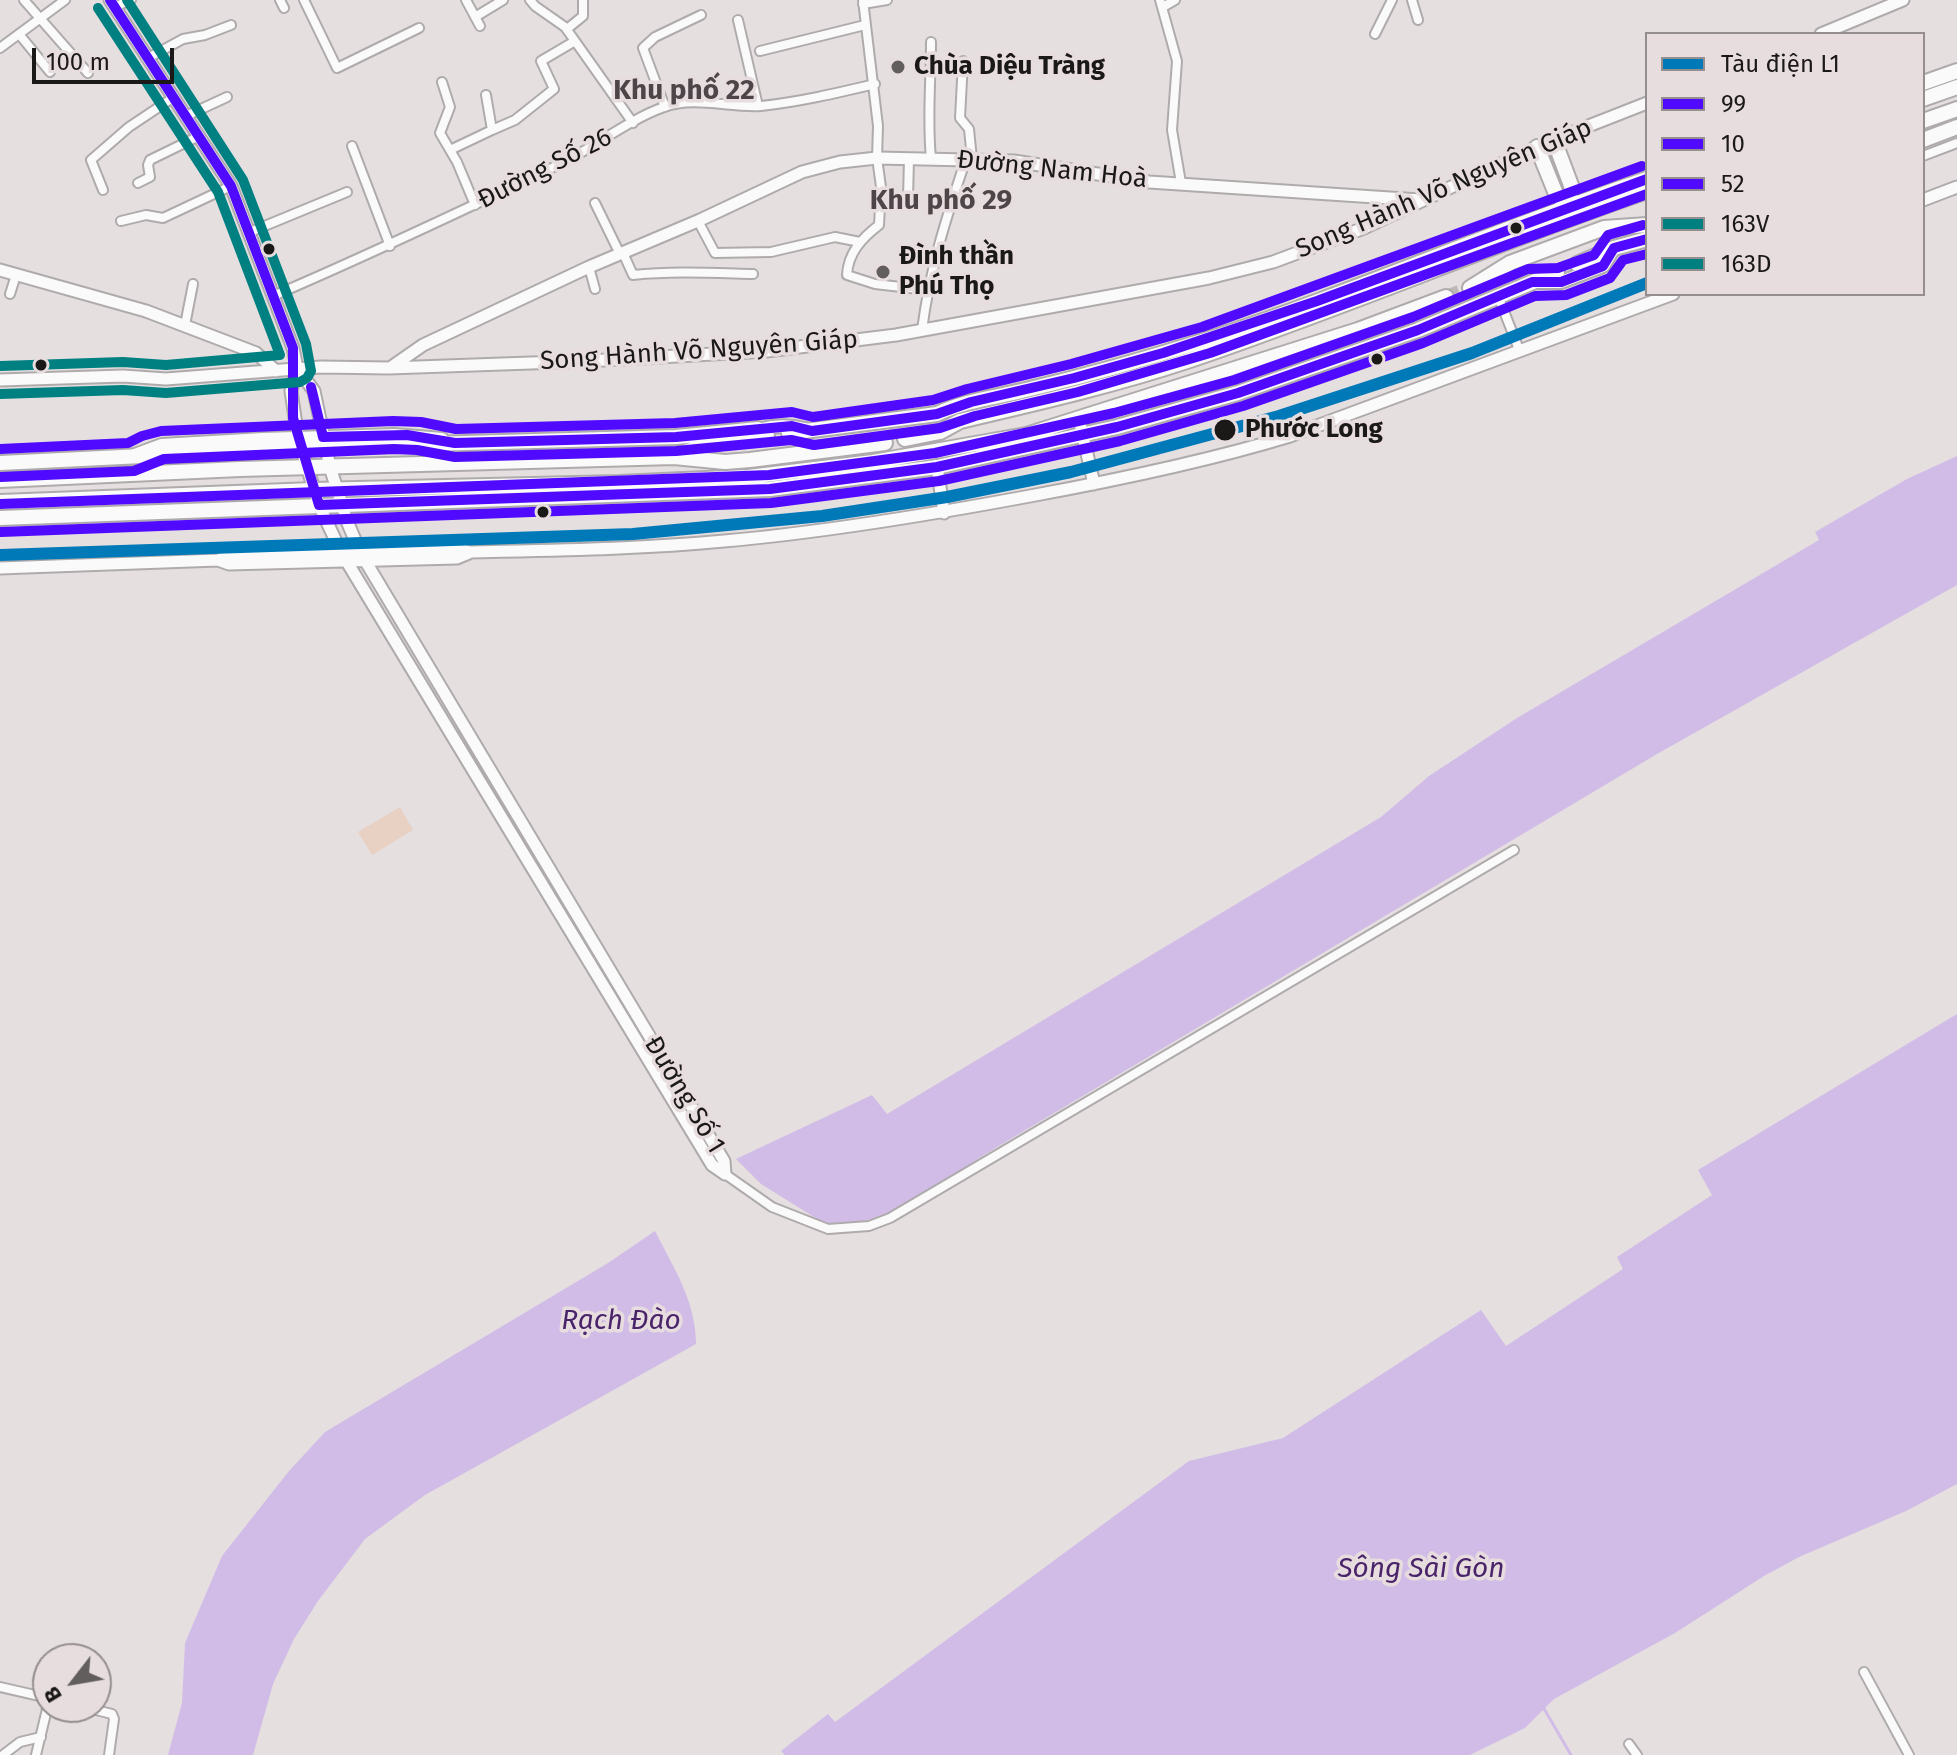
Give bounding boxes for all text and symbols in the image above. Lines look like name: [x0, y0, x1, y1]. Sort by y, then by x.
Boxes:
scale bar: [36, 32, 178, 82]
legend: [1645, 32, 1925, 296]
text: 100 m: [46, 48, 110, 76]
text: Tàu điện L1: [1721, 50, 1840, 78]
place label: Chùa Diệu Tràng: [914, 51, 1105, 83]
marker: Chùa Diệu Tràng: [889, 58, 907, 76]
district label: Khu phố 22: [613, 74, 755, 108]
text: 99: [1721, 90, 1746, 118]
street label: Song Hành Võ Nguyên Giáp: [1291, 112, 1597, 266]
street label: Đường Số 26: [473, 122, 617, 216]
text: 10: [1721, 130, 1745, 158]
street label: Đường Nam Hoà: [955, 144, 1149, 196]
text: 52: [1721, 170, 1745, 198]
district label: Khu phố 29: [870, 184, 1012, 218]
text: 163V: [1721, 210, 1769, 238]
unlabelled marker: [1508, 220, 1524, 236]
unlabelled marker: [261, 241, 277, 257]
place label: Đình thần Phú Thọ: [899, 241, 1014, 302]
text: 163D: [1721, 250, 1771, 278]
marker: Đình thần Phú Thọ: [874, 263, 892, 281]
street label: Song Hành Võ Nguyên Giáp: [539, 324, 859, 378]
unlabelled marker: [1369, 351, 1385, 367]
unlabelled marker: [33, 357, 49, 373]
place label: Phước Long: [1245, 414, 1383, 446]
marker: Phước Long: [1212, 417, 1238, 443]
unlabelled marker: [535, 504, 551, 520]
street label: Đường Số 1: [637, 1031, 731, 1159]
water label: Rạch Đào: [561, 1304, 681, 1338]
water label: Sông Sài Gòn: [1337, 1552, 1505, 1586]
north arrow: [32, 1643, 112, 1723]
text: B: [38, 1682, 68, 1707]

